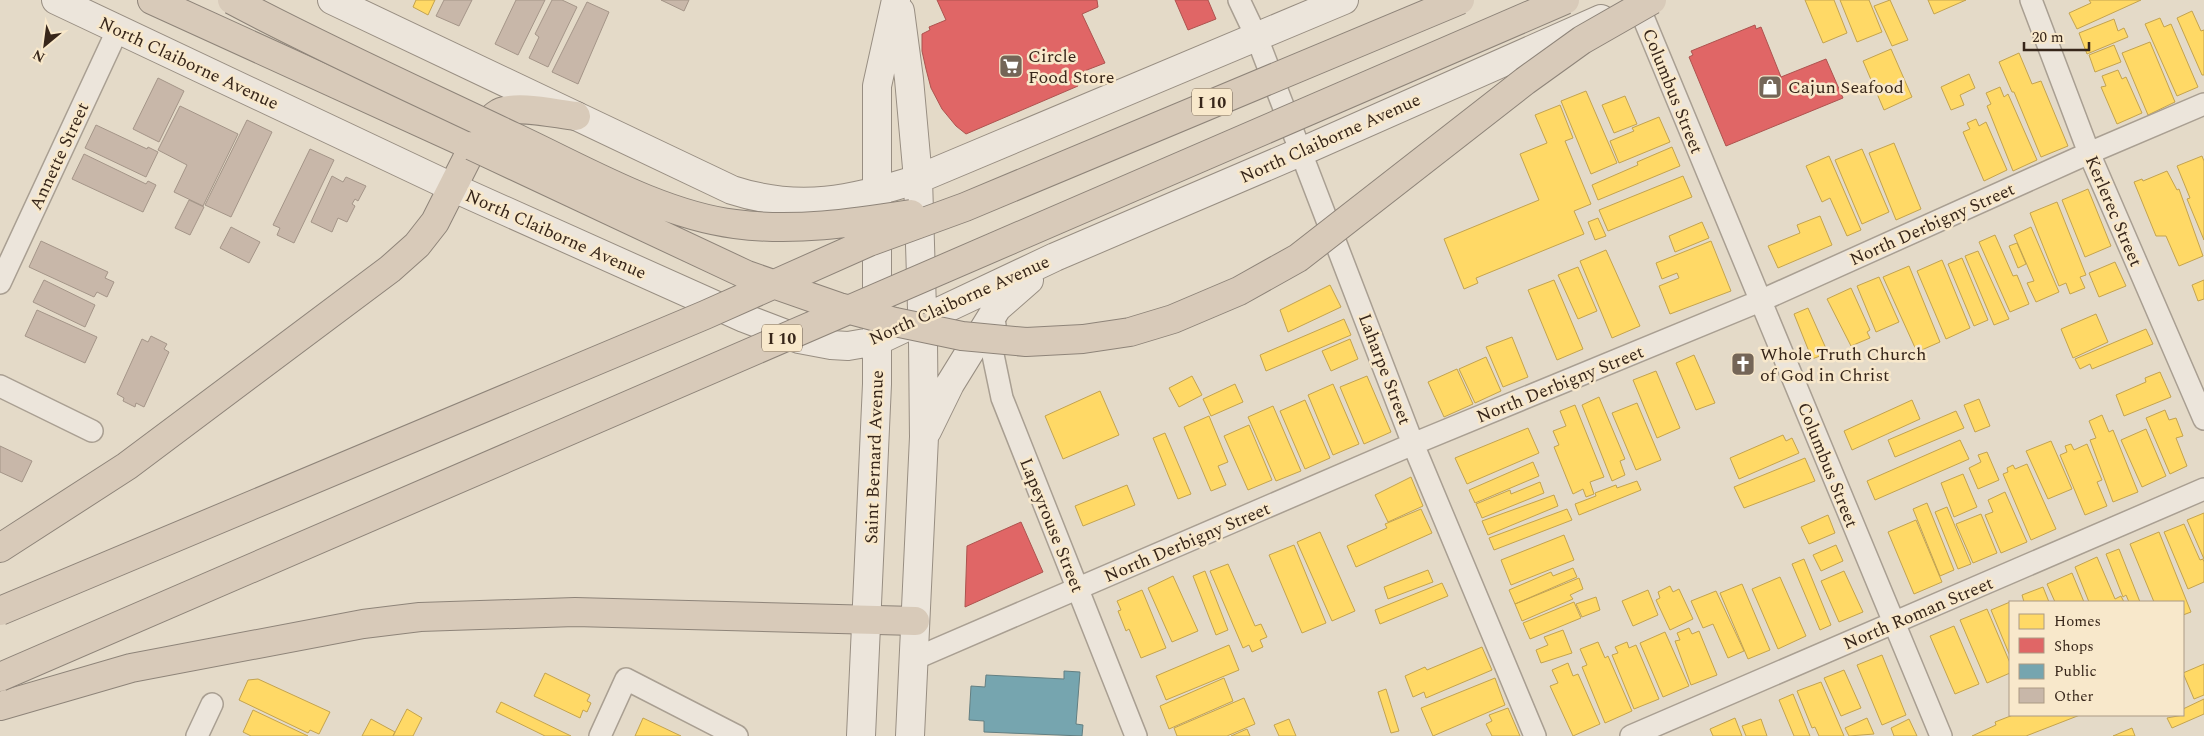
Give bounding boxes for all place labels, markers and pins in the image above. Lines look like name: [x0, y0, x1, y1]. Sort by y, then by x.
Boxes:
place label: Circle Food Store: [1028, 43, 1114, 91]
supermarket icon: Circle Food Store: [998, 53, 1024, 79]
shop icon: Cajun Seafood: [1757, 74, 1783, 100]
place label: Cajun Seafood: [1788, 74, 1904, 101]
place label: Whole Truth Church of God in Christ: [1760, 341, 1926, 389]
church icon: Whole Truth Church of God in Christ: [1730, 351, 1756, 377]

